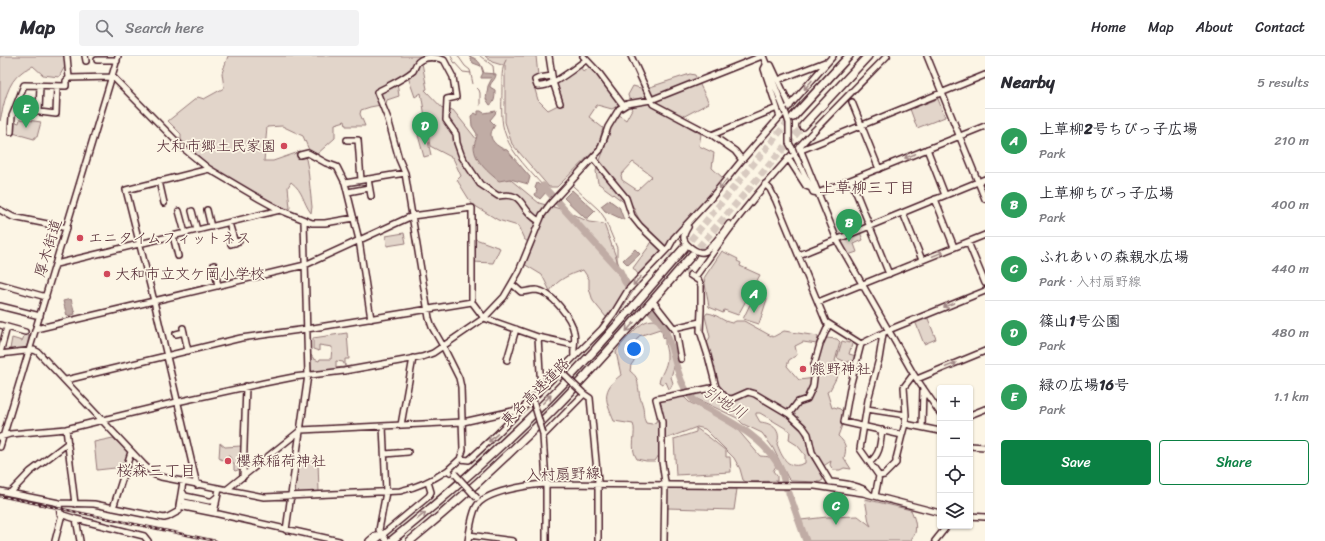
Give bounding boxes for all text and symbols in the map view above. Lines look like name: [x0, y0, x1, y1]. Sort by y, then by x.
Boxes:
search box: [79, 10, 359, 46]
text: Map: [20, 11, 55, 44]
text: Search here: [125, 15, 204, 41]
text: Home: [1091, 15, 1126, 40]
text: Map: [1148, 15, 1174, 40]
text: About: [1196, 15, 1233, 40]
text: Contact: [1255, 15, 1305, 40]
icon: search: [93, 17, 115, 39]
text: Nearby: [1001, 67, 1055, 97]
text: 5 results: [1257, 71, 1309, 94]
one-way arrow: [803, 80, 812, 91]
pin: E: [13, 95, 39, 128]
pin: D: [412, 112, 438, 145]
text: 上草柳2号ちびっ子広場: [1039, 116, 1198, 142]
text: A: [1010, 129, 1018, 152]
text: 210 m: [1274, 129, 1309, 152]
place label: 大和市郷土民家園: [156, 133, 276, 159]
marker: 大和市郷土民家園: [279, 141, 289, 151]
text: Park: [1039, 142, 1066, 165]
one-way arrow: [905, 153, 917, 161]
district label: 上草柳三丁目: [819, 173, 915, 202]
one-way arrow: [718, 178, 727, 189]
text: 上草柳ちびっ子広場: [1039, 180, 1174, 206]
text: B: [1010, 193, 1018, 216]
text: 400 m: [1271, 193, 1309, 216]
text: Park: [1039, 206, 1066, 229]
pin: B: [836, 209, 862, 242]
street label: 厚木街道: [27, 216, 69, 280]
place label: エニタイムフィットネス: [88, 225, 251, 251]
marker: エニタイムフィットネス: [75, 233, 85, 243]
text: ふれあいの森親水広場: [1039, 244, 1189, 270]
one-way arrow: [931, 249, 943, 257]
text: C: [1010, 257, 1018, 280]
text: 440 m: [1271, 257, 1309, 280]
place label: 大和市立文ケ岡小学校: [115, 261, 265, 287]
marker: 大和市立文ケ岡小学校: [102, 269, 112, 279]
text: Park · 入村扇野線: [1039, 270, 1141, 293]
one-way arrow: [632, 276, 641, 286]
pin: A: [741, 280, 767, 313]
one-way arrow: [943, 302, 955, 310]
text: 篠山1号公園: [1039, 308, 1120, 334]
one-way arrow: [625, 321, 634, 332]
text: D: [1010, 321, 1018, 344]
text: 480 m: [1271, 321, 1309, 344]
text: Park: [1039, 334, 1066, 357]
your location: [624, 339, 644, 359]
street label: 東名高速道路: [494, 351, 576, 433]
place label: 熊野神社: [811, 356, 871, 382]
one-way arrow: [945, 360, 957, 368]
marker: 熊野神社: [798, 364, 808, 374]
text: 緑の広場16号: [1039, 372, 1129, 398]
water label: 引地川: [697, 377, 753, 427]
map controls: [937, 385, 973, 529]
button: +: [937, 385, 973, 421]
text: E: [1010, 385, 1018, 408]
text: 1.1 km: [1274, 385, 1309, 408]
one-way arrow: [542, 394, 552, 404]
text: Park: [1039, 398, 1066, 421]
button: −: [937, 421, 973, 457]
one-way arrow: [487, 434, 498, 443]
button: Save: [1001, 440, 1151, 485]
button: Share: [1159, 440, 1309, 485]
place label: 櫻森稲荷神社: [236, 448, 326, 474]
district label: 桜森三丁目: [116, 456, 196, 485]
marker: 櫻森稲荷神社: [223, 456, 233, 466]
button: locate: [937, 457, 973, 493]
street label: 入村扇野線: [525, 460, 601, 488]
pin: C: [823, 492, 849, 525]
button: layers: [937, 493, 973, 529]
one-way arrow: [416, 512, 427, 521]

